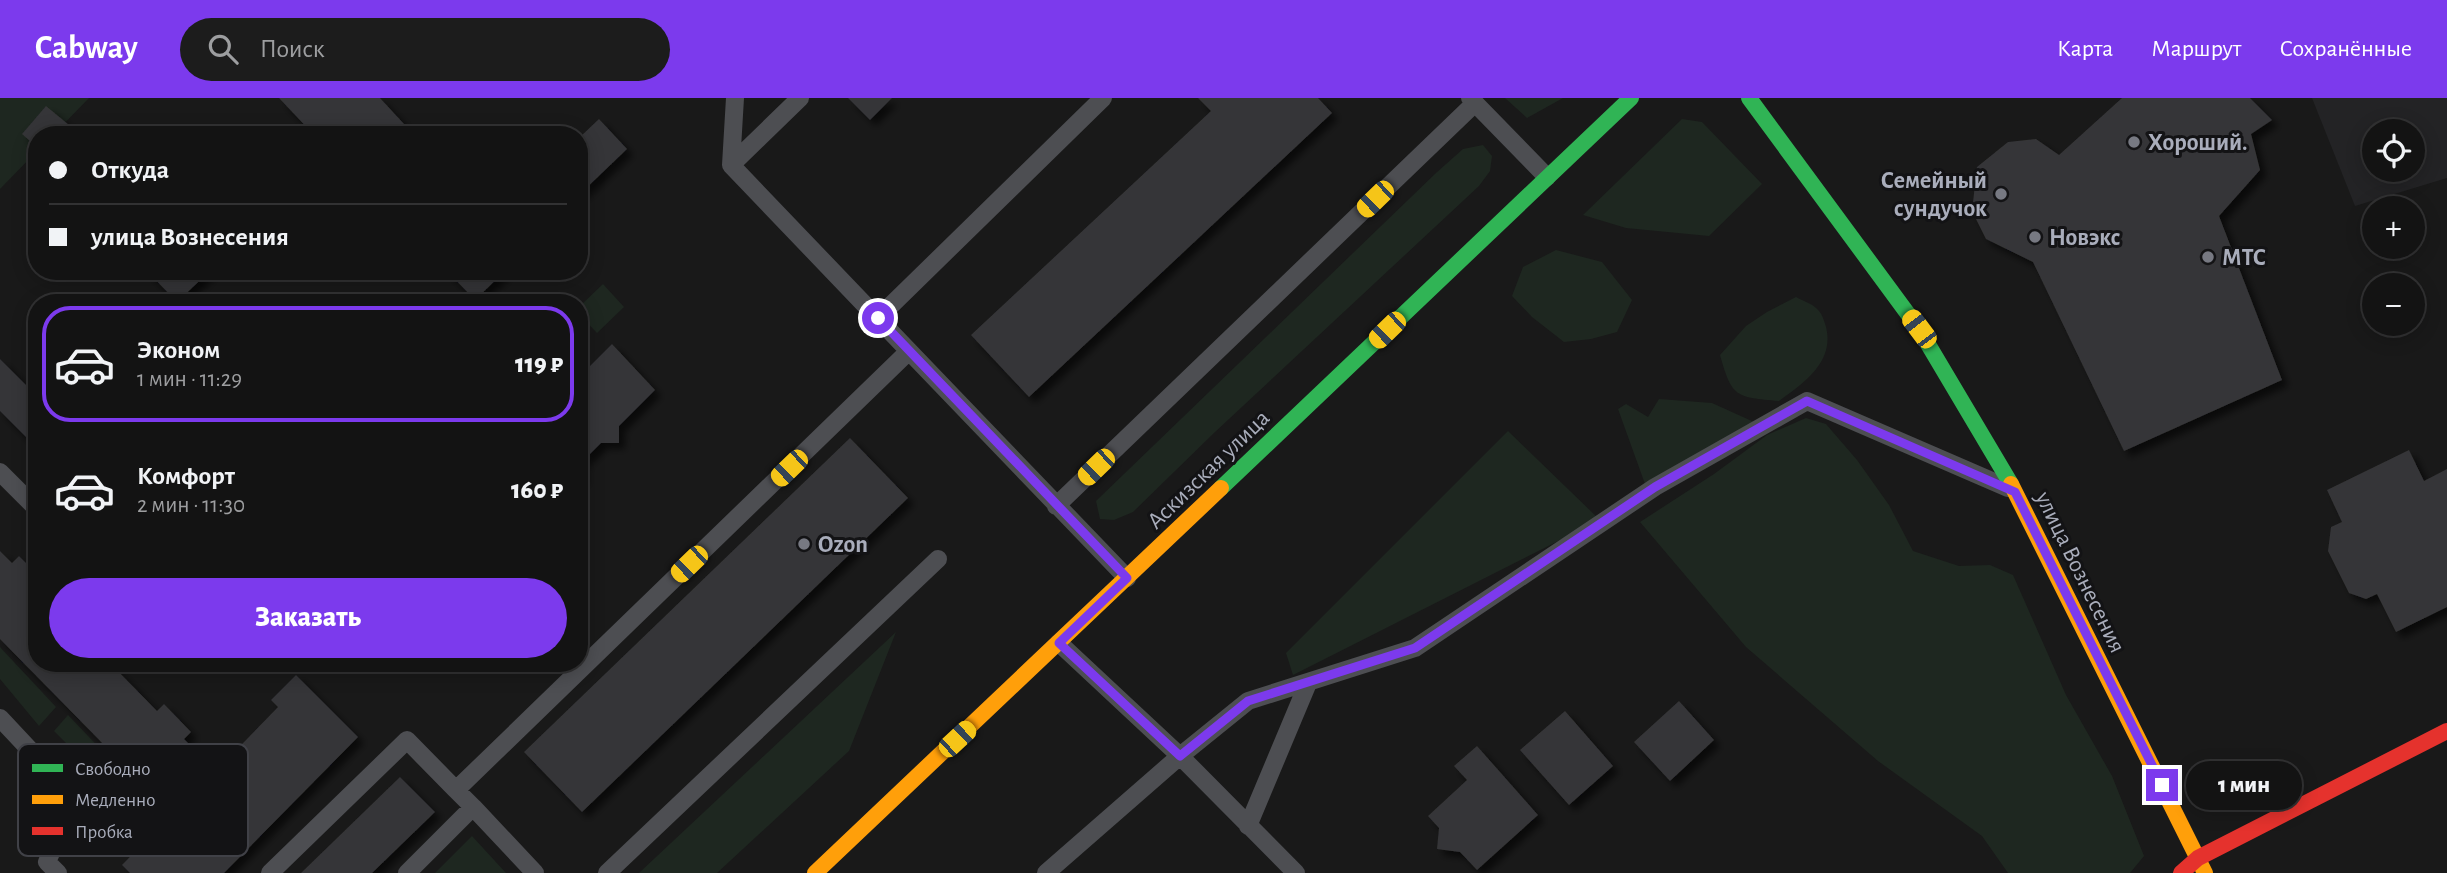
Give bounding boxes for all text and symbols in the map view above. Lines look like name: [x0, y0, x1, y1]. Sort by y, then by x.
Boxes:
search box: [180, 18, 670, 81]
icon: search: [204, 30, 242, 68]
text: Cabway: [35, 32, 138, 65]
text: Поиск: [260, 36, 325, 62]
text: Карта: [2057, 37, 2113, 61]
text: Маршрут: [2151, 37, 2241, 61]
text: Сохранённые: [2279, 37, 2412, 61]
map controls: [2362, 119, 2425, 336]
button: locate: [2362, 119, 2425, 182]
place label: Хороший.: [2148, 131, 2248, 155]
marker: Хороший.: [2126, 134, 2142, 150]
text: Откуда: [91, 157, 169, 183]
place label: Семейный сундучок: [1881, 169, 1987, 221]
car: [1353, 177, 1398, 221]
marker: Семейный сундучок: [1993, 186, 2009, 202]
button: +: [2362, 196, 2425, 259]
text: улица Вознесения: [91, 224, 289, 250]
place label: Новэкс: [2049, 226, 2120, 250]
marker: Новэкс: [2027, 229, 2043, 245]
place label: МТС: [2222, 246, 2266, 270]
marker: МТС: [2200, 249, 2216, 265]
button: −: [2362, 273, 2425, 336]
route start: [862, 302, 894, 334]
car: [1898, 306, 1941, 352]
car: [1365, 308, 1410, 352]
icon: car: [53, 333, 116, 396]
text: Эконом: [137, 337, 220, 363]
text: 119 ₽: [515, 351, 563, 377]
text: 1 мин · 11:29: [137, 368, 242, 391]
street label: Аскизская улица: [1143, 406, 1274, 534]
car: [1074, 445, 1119, 489]
car: [767, 446, 812, 490]
icon: car: [53, 459, 116, 522]
text: Комфорт: [137, 463, 235, 489]
text: 160 ₽: [511, 477, 563, 503]
street label: улица Вознесения: [2030, 487, 2129, 657]
text: 2 мин · 11:30: [137, 494, 245, 517]
place label: Ozon: [818, 533, 868, 557]
marker: Ozon: [796, 536, 812, 552]
car: [667, 542, 712, 586]
button: Заказать: [49, 578, 567, 658]
car: [935, 717, 980, 761]
legend: [18, 744, 248, 856]
text: Свободно: [75, 760, 151, 779]
callout: 1 мин: [2186, 760, 2302, 810]
route end: [2146, 769, 2178, 801]
text: 1 мин: [2218, 774, 2270, 797]
text: Медленно: [75, 791, 155, 810]
text: Пробка: [75, 823, 133, 842]

